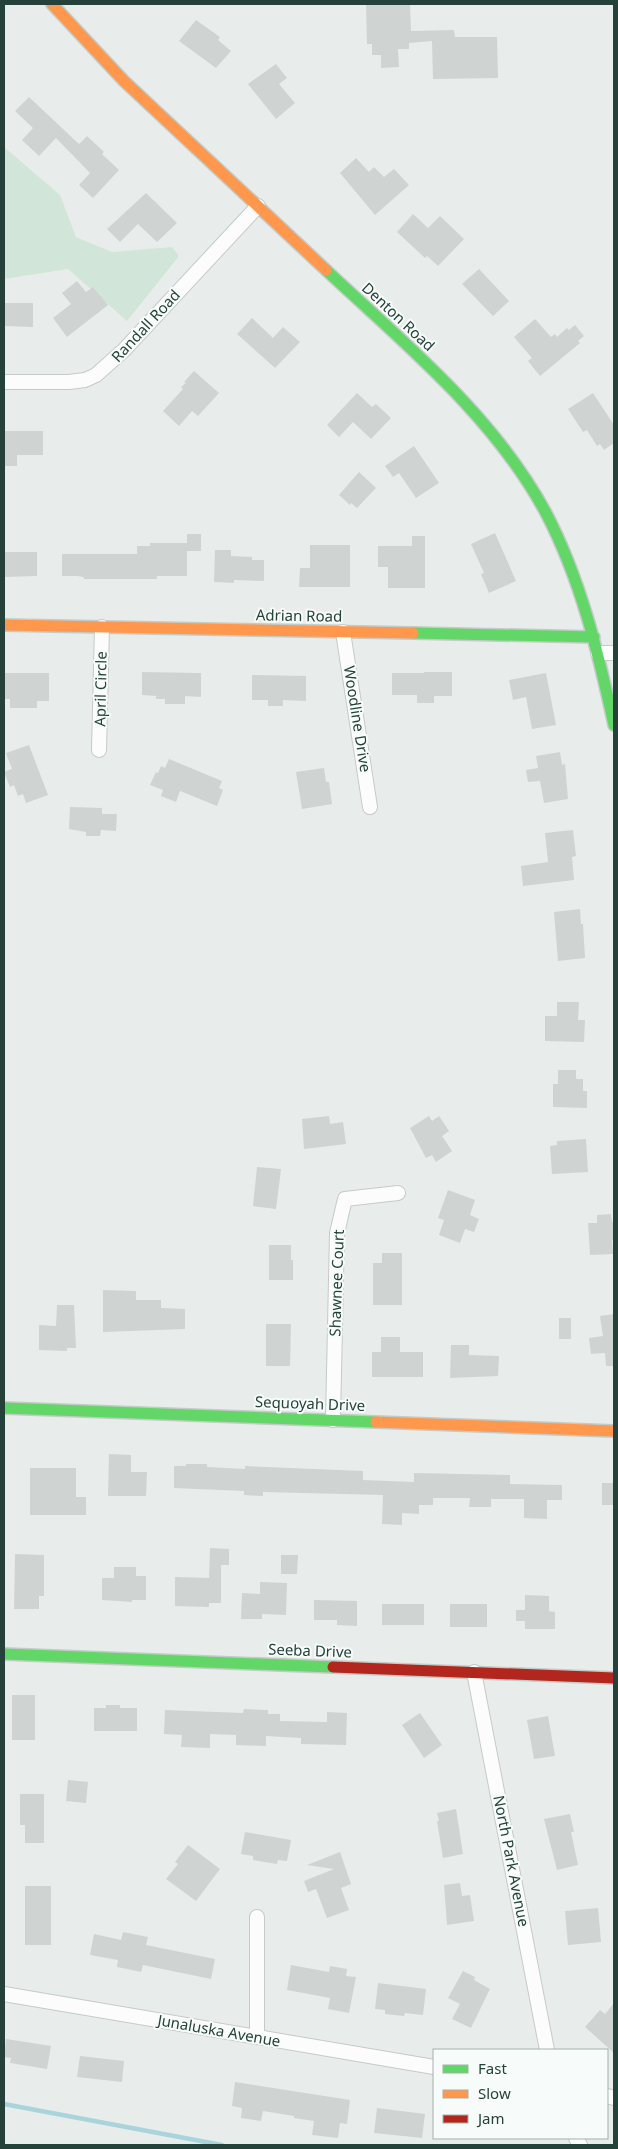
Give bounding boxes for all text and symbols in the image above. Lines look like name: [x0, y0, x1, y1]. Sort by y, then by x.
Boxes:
street label: Denton Road: [358, 277, 439, 355]
street label: Randall Road: [106, 285, 184, 366]
street label: Adrian Road: [256, 604, 342, 626]
street label: April Circle: [89, 651, 111, 727]
street label: Woodline Drive: [340, 664, 376, 773]
street label: Shawnee Court: [324, 1228, 348, 1337]
street label: Sequoyah Drive: [255, 1391, 365, 1415]
street label: Seeba Drive: [268, 1639, 352, 1661]
street label: North Park Avenue: [489, 1793, 535, 1928]
street label: Junaluska Avenue: [154, 2009, 282, 2051]
legend: [433, 2049, 608, 2139]
text: Fast: [478, 2058, 507, 2078]
text: Slow: [478, 2083, 511, 2103]
text: Jam: [476, 2108, 505, 2128]

